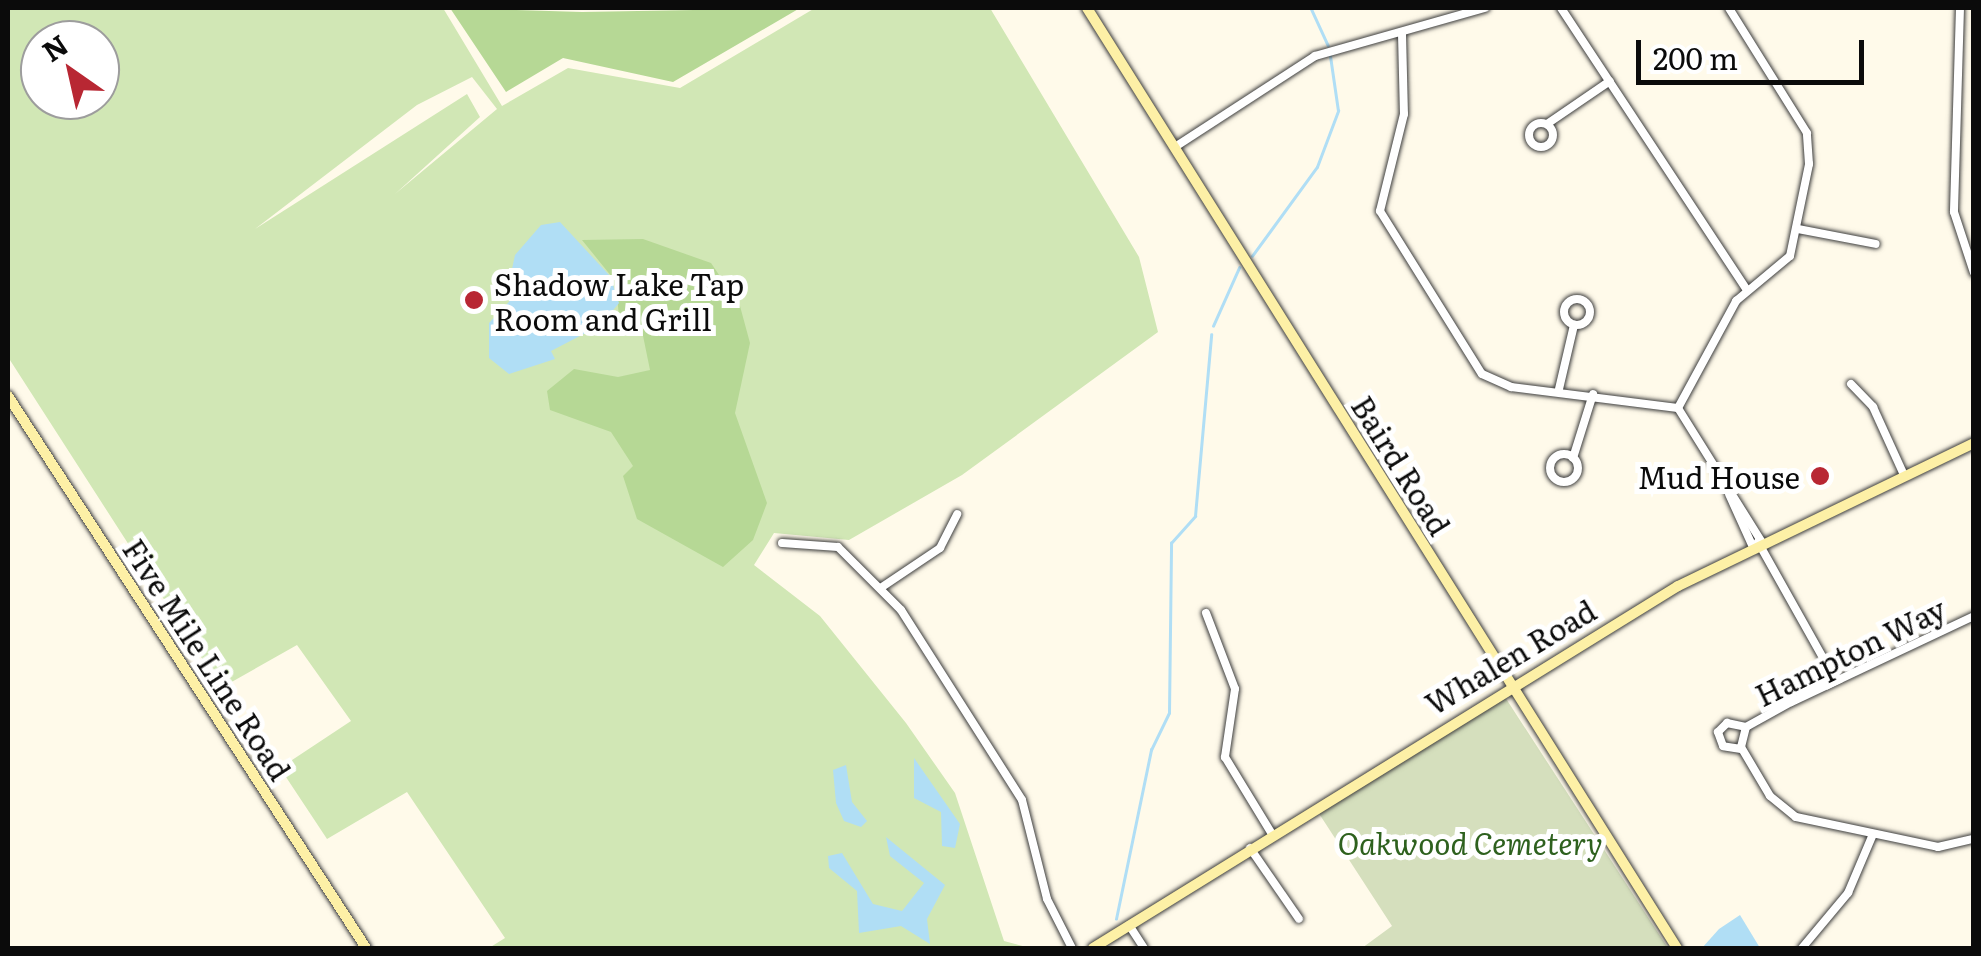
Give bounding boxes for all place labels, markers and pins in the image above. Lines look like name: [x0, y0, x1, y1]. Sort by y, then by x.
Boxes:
place label: Shadow Lake Tap Room and Grill: [494, 265, 744, 336]
marker: Shadow Lake Tap Room and Grill: [463, 289, 485, 311]
place label: Mud House: [1638, 458, 1800, 494]
marker: Mud House: [1809, 465, 1831, 487]

